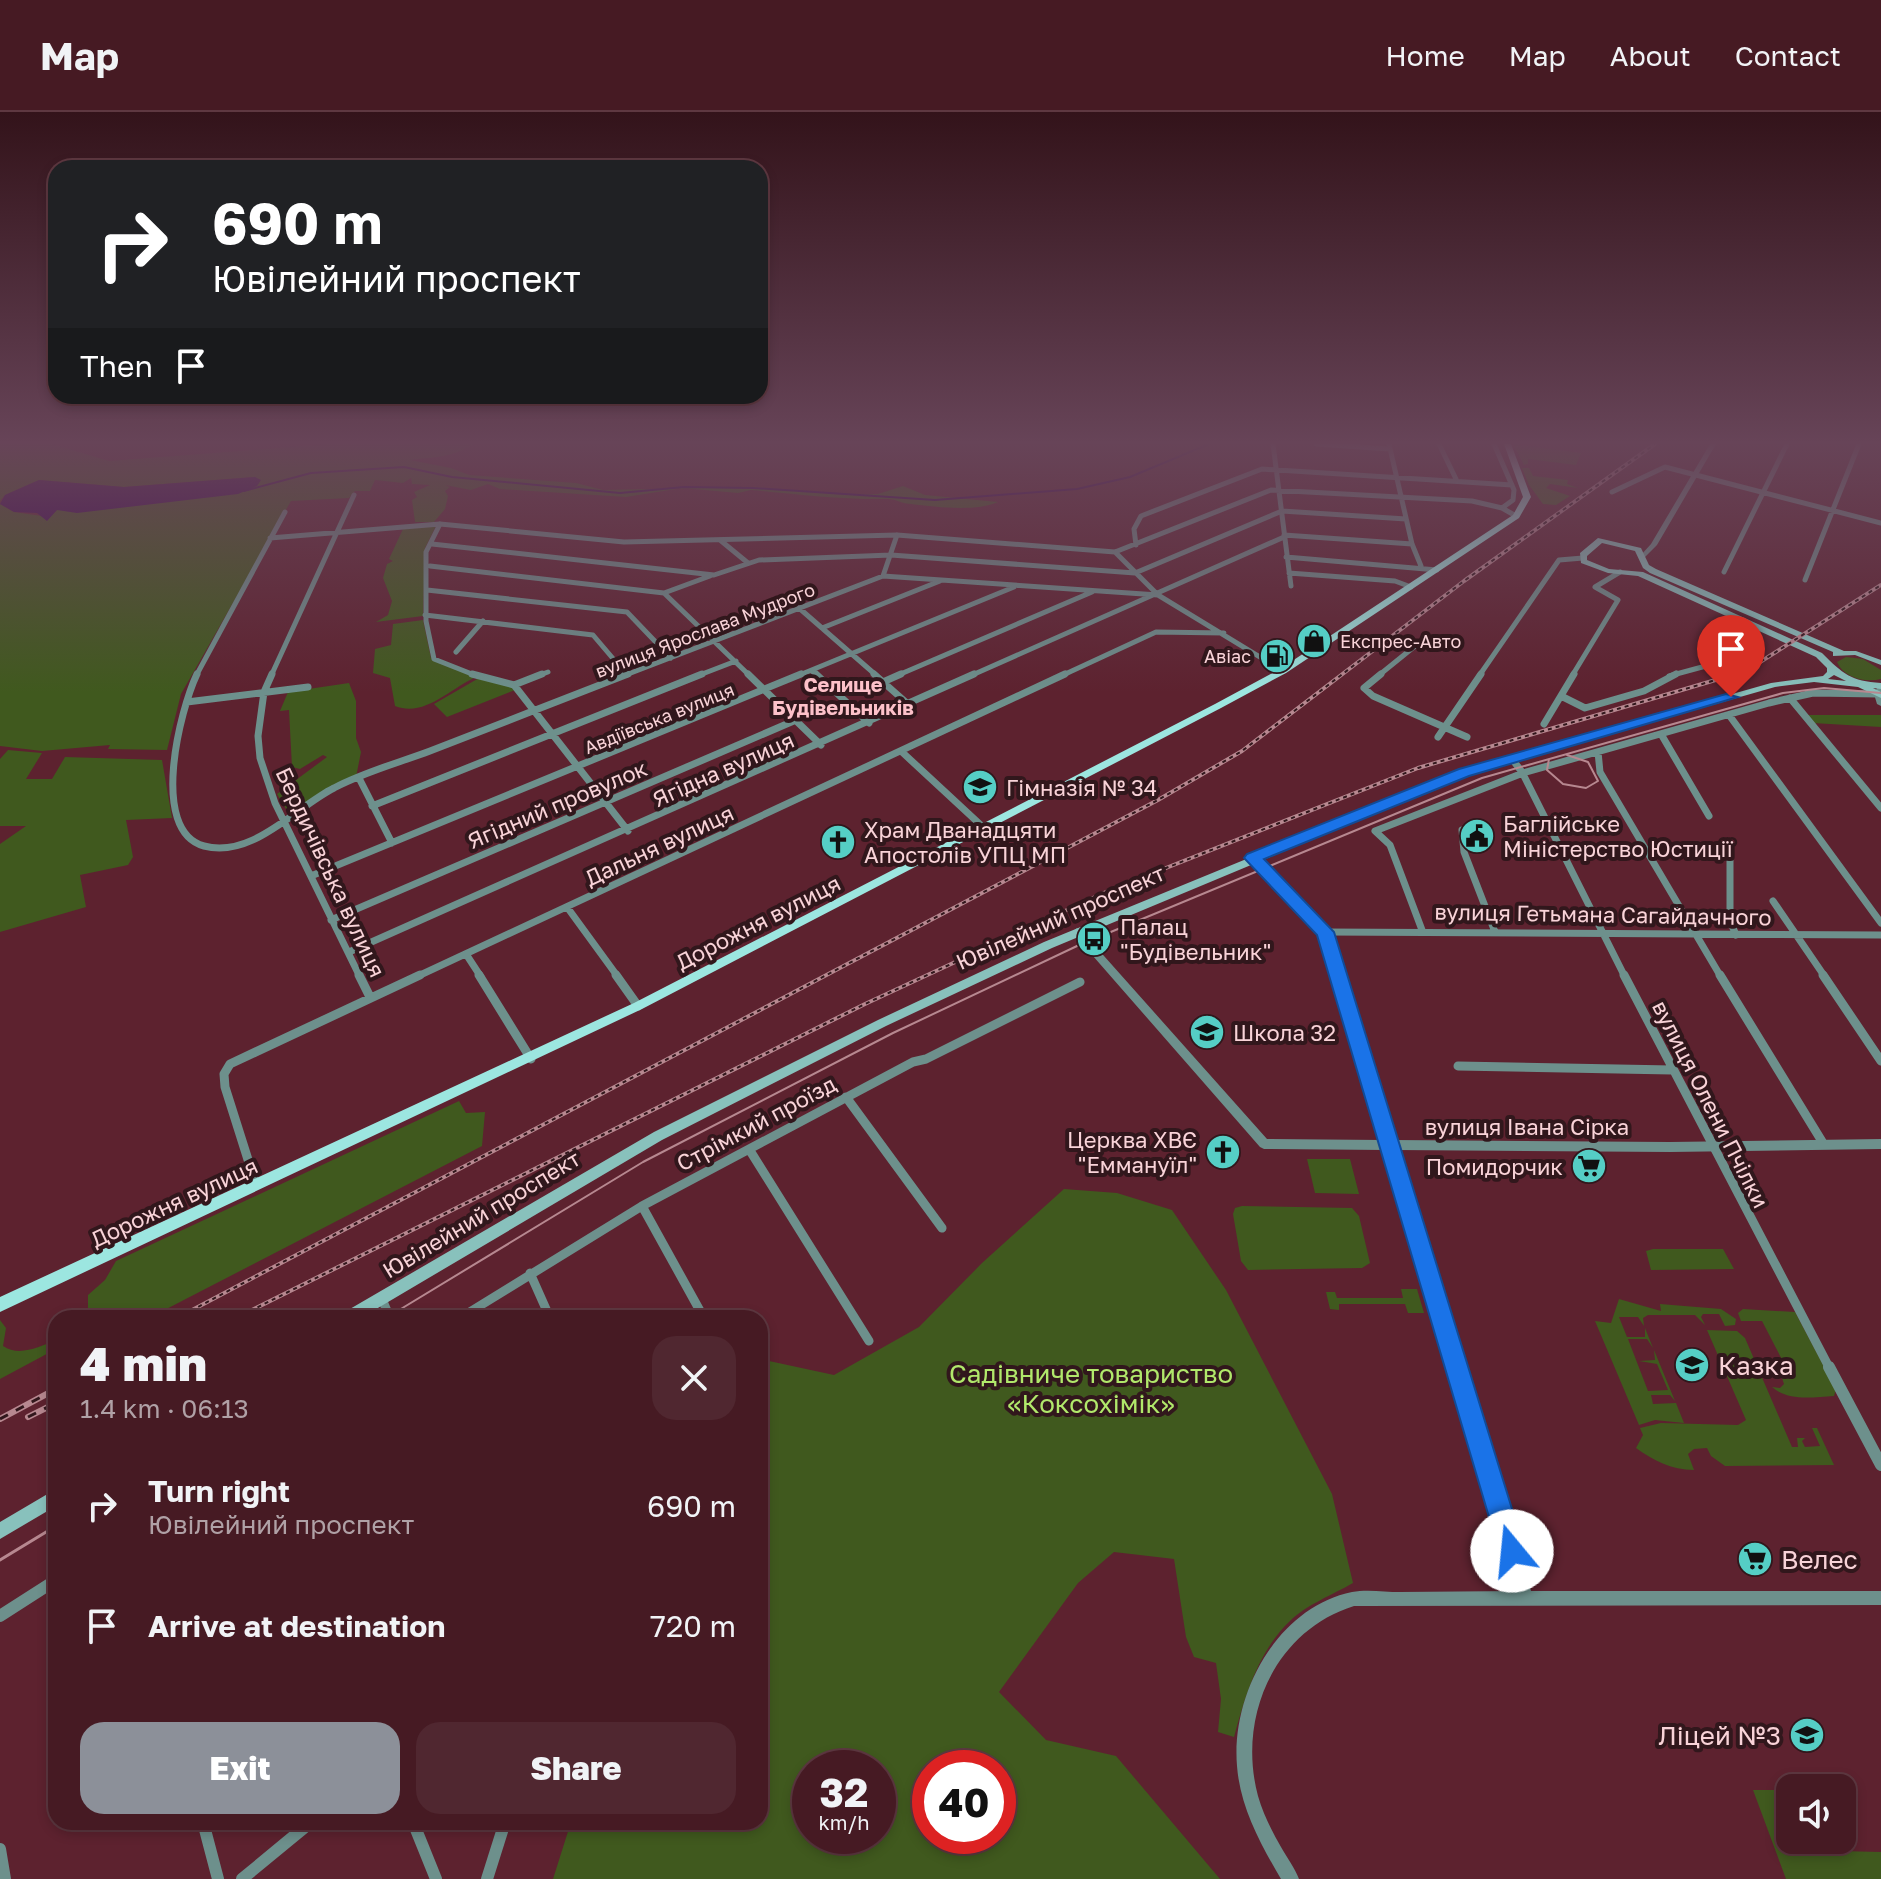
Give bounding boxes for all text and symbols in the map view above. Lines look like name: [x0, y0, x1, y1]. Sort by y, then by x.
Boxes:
text: Map: [40, 33, 119, 78]
text: Home: [1386, 39, 1465, 72]
text: Map: [1509, 39, 1566, 72]
text: About: [1610, 39, 1691, 72]
text: Contact: [1735, 39, 1841, 72]
text: 690 m: [212, 189, 383, 256]
icon: right: [80, 192, 184, 296]
text: Ювілейний проспект: [212, 257, 581, 300]
icon: arrive: [169, 344, 213, 388]
text: Then: [80, 348, 153, 384]
street label: вулиця Ярослава Мудрого: [592, 578, 818, 682]
pin: [1697, 615, 1765, 697]
shop icon: Експрес-Авто: [1295, 622, 1333, 660]
icon: arrive: [1709, 627, 1753, 671]
place label: Експрес-Авто: [1340, 630, 1461, 652]
fuel station icon: Авіас: [1258, 637, 1296, 675]
place label: Авіас: [1204, 645, 1251, 667]
district label: Селище Будівельників: [772, 672, 914, 719]
street label: Авдіївська вулиця: [581, 678, 737, 758]
street label: Ягідна вулиця: [648, 726, 798, 812]
street label: Ягідний провулок: [463, 754, 651, 854]
street label: Бердичівська вулиця: [270, 763, 392, 981]
school or university icon: Гімназія № 34: [961, 768, 999, 806]
place label: Гімназія № 34: [1006, 774, 1157, 801]
street label: Дальня вулиця: [580, 799, 738, 891]
place label: Баглійське Міністерство Юстиції: [1503, 810, 1734, 862]
place label: Храм Дванадцяти Апостолів УПЦ МП: [864, 816, 1066, 868]
public building icon: Баглійське Міністерство Юстиції: [1458, 817, 1496, 855]
church icon: Храм Дванадцяти Апостолів УПЦ МП: [819, 823, 857, 861]
street label: Ювілейний проспект: [952, 859, 1169, 975]
street label: Дорожня вулиця: [671, 869, 845, 975]
street label: вулиця Гетьмана Сагайдачного: [1434, 898, 1772, 930]
place label: Палац "Будівельник": [1120, 913, 1271, 965]
bus stop icon: Палац "Будівельник": [1075, 920, 1113, 958]
street label: вулиця Олени Пчілки: [1647, 996, 1775, 1212]
school or university icon: Школа 32: [1188, 1013, 1226, 1051]
place label: Школа 32: [1233, 1019, 1336, 1046]
street label: Стрімкий проїзд: [672, 1070, 840, 1176]
street label: вулиця Івана Сірка: [1425, 1113, 1629, 1140]
place label: Церква ХВЄ "Еммануїл": [1067, 1126, 1197, 1178]
church icon: Церква ХВЄ "Еммануїл": [1204, 1133, 1242, 1171]
street label: Ювілейний проспект: [377, 1144, 585, 1284]
supermarket icon: Помидорчик: [1570, 1147, 1608, 1185]
street label: Дорожня вулиця: [86, 1152, 262, 1252]
place label: Помидорчик: [1426, 1153, 1563, 1180]
text: 4 min: [80, 1334, 207, 1392]
button: close: [652, 1336, 736, 1420]
school or university icon: Казка: [1673, 1346, 1711, 1384]
place label: Казка: [1718, 1350, 1794, 1381]
park label: Садівниче товариство «Коксохімік»: [949, 1358, 1233, 1419]
text: 1.4 km · 06:13: [80, 1393, 249, 1424]
text: Turn right: [148, 1473, 290, 1509]
icon: right: [80, 1484, 124, 1528]
text: 690 m: [647, 1488, 736, 1524]
text: Ювілейний проспект: [148, 1509, 414, 1540]
position arrow: [1470, 1509, 1554, 1593]
supermarket icon: Велес: [1736, 1540, 1774, 1578]
place label: Велес: [1781, 1544, 1858, 1575]
icon: arrive: [80, 1604, 124, 1648]
text: Arrive at destination: [148, 1608, 445, 1644]
text: 720 m: [650, 1608, 736, 1644]
school or university icon: Ліцей №3: [1788, 1716, 1826, 1754]
place label: Ліцей №3: [1658, 1720, 1781, 1751]
button: Exit: [80, 1722, 400, 1814]
button: Share: [416, 1722, 736, 1814]
speed limit sign: 40: [912, 1750, 1016, 1854]
text: 32: [820, 1768, 868, 1816]
map controls: [1776, 1774, 1856, 1854]
button: sound: [1776, 1774, 1856, 1854]
text: km/h: [819, 1810, 869, 1834]

